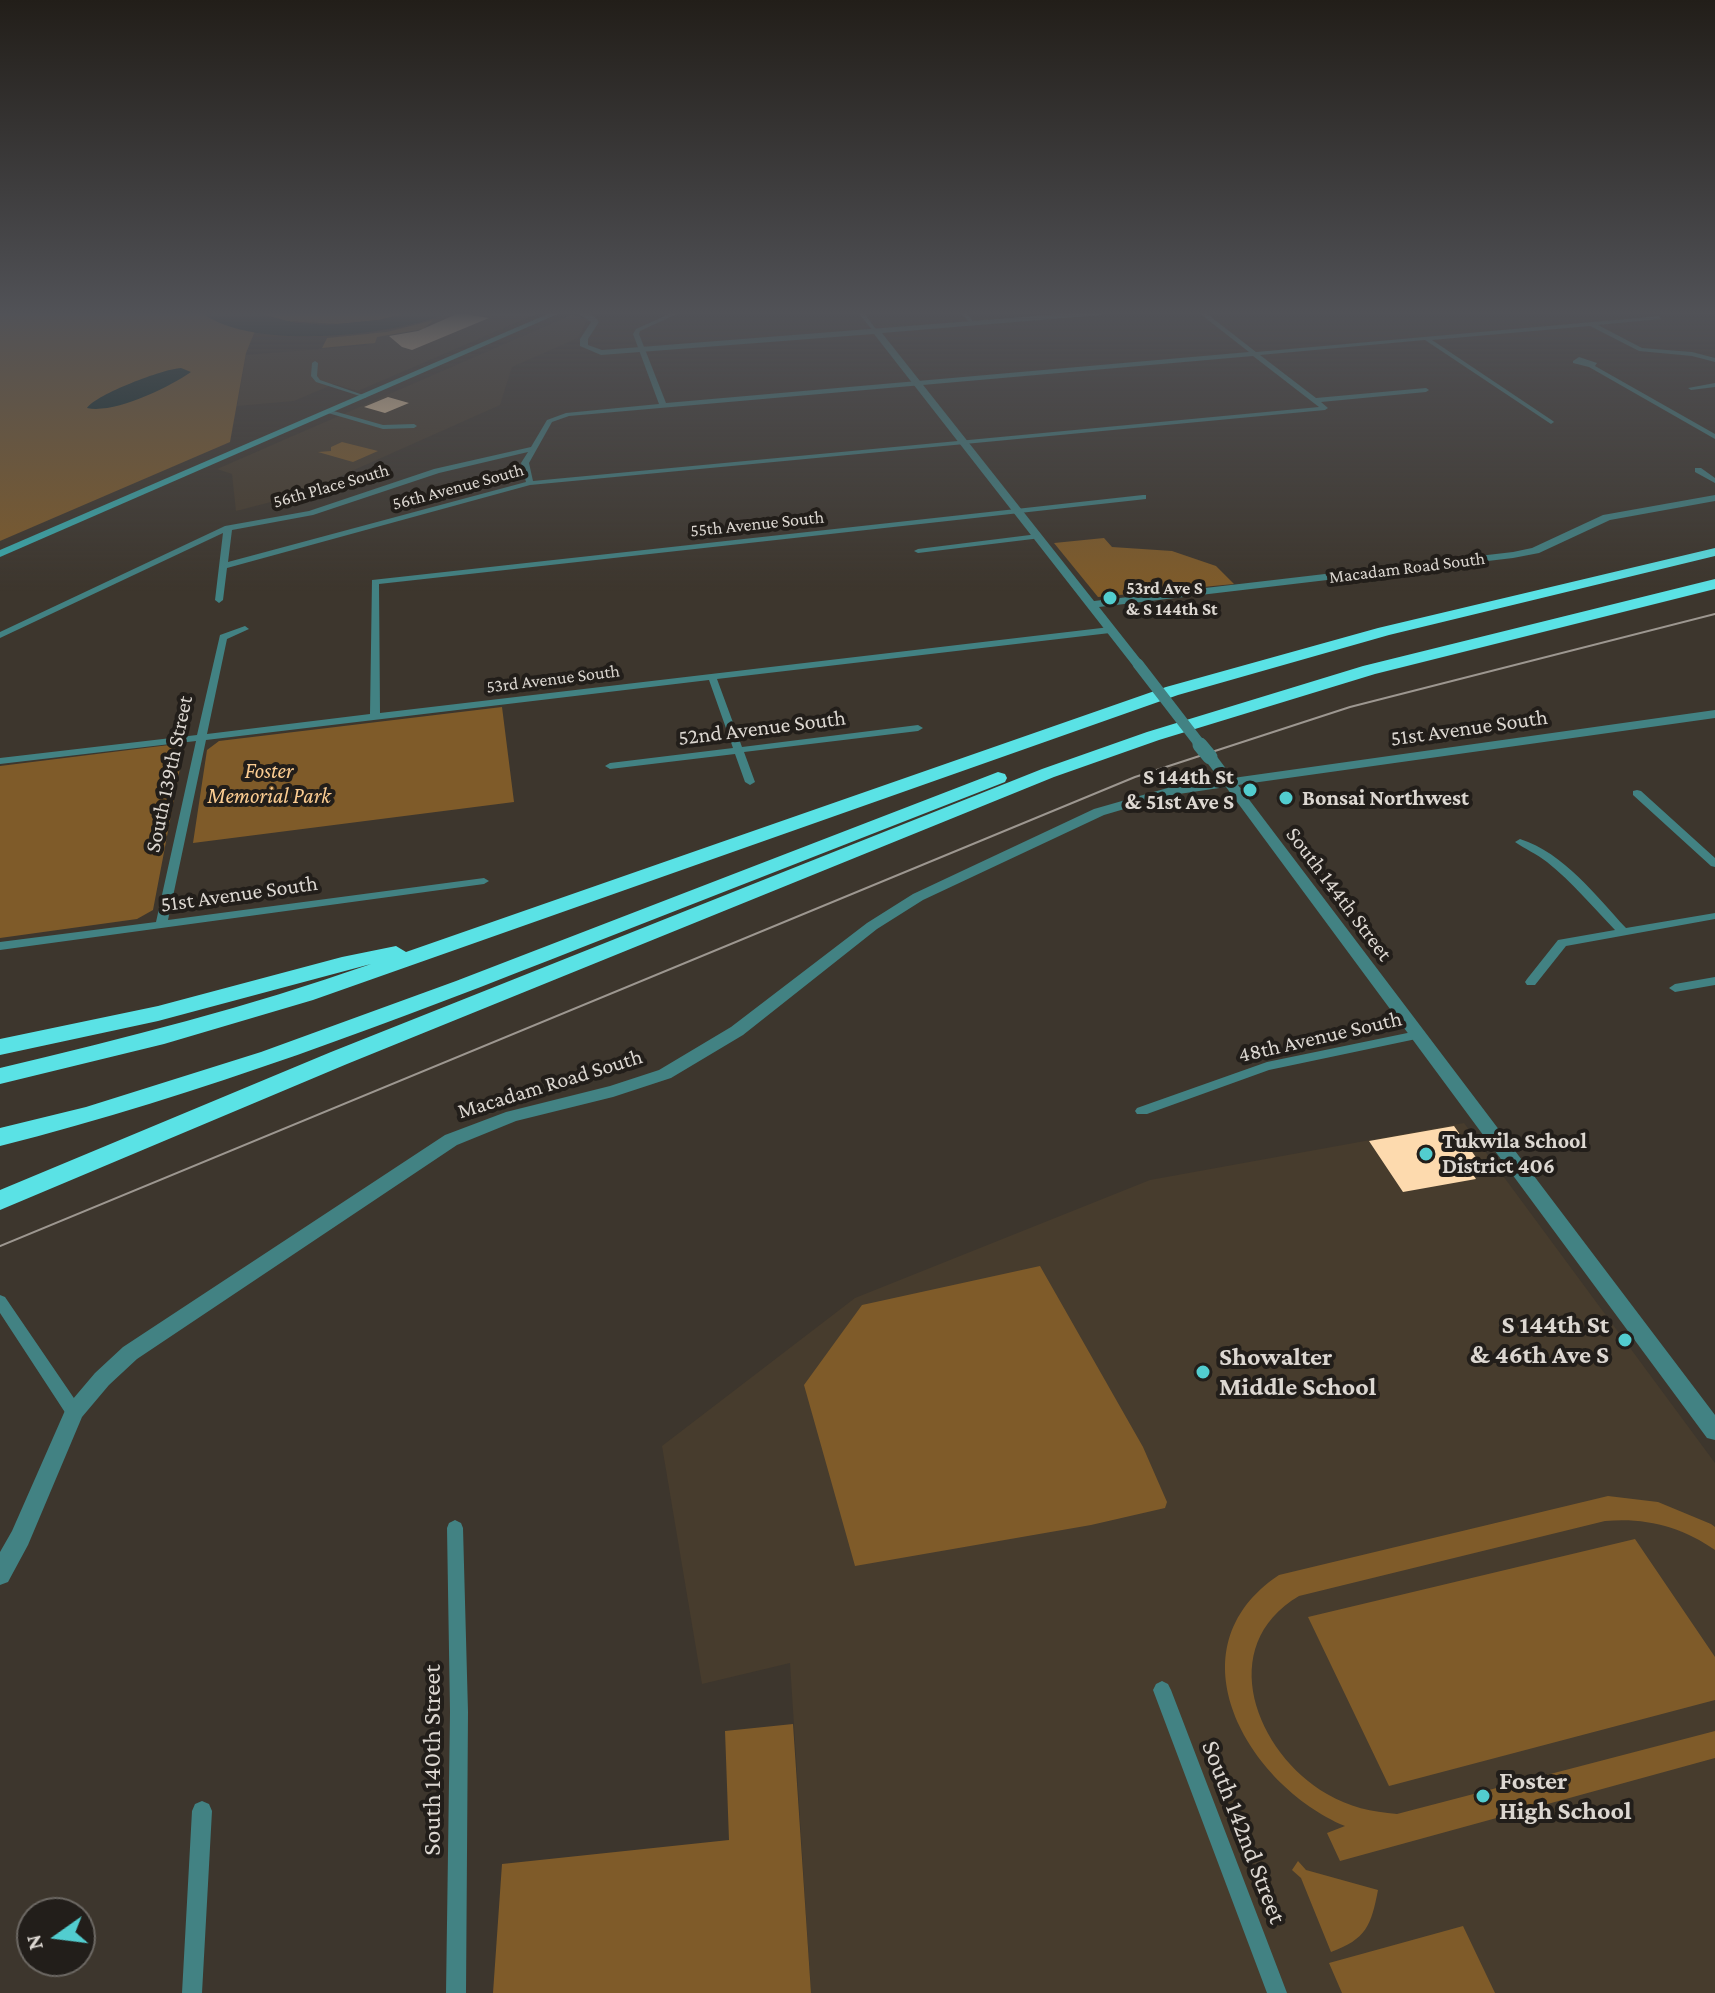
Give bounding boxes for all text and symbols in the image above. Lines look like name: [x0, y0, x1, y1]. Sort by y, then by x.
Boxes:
street label: 56th Place South: [270, 459, 392, 513]
street label: 56th Avenue South: [390, 459, 526, 515]
street label: 55th Avenue South: [689, 506, 825, 542]
street label: Macadam Road South: [1328, 548, 1486, 588]
place label: 53rd Ave S & S 144th St: [1126, 577, 1217, 620]
marker: 53rd Ave S & S 144th St: [1101, 589, 1119, 607]
street label: 53rd Avenue South: [485, 660, 621, 698]
street label: South 139th Street: [139, 693, 199, 855]
street label: 51st Avenue South: [1389, 704, 1549, 752]
street label: 52nd Avenue South: [677, 705, 847, 751]
park label: Foster Memorial Park: [207, 758, 331, 810]
place label: S 144th St & 51st Ave S: [1125, 764, 1234, 816]
marker: S 144th St & 51st Ave S: [1241, 781, 1259, 799]
place label: Bonsai Northwest: [1302, 785, 1469, 811]
marker: Bonsai Northwest: [1277, 789, 1295, 807]
street label: South 144th Street: [1280, 822, 1398, 966]
street label: 51st Avenue South: [159, 870, 319, 918]
street label: 48th Avenue South: [1236, 1005, 1404, 1069]
street label: Macadam Road South: [454, 1043, 646, 1125]
place label: Tukwila School District 406: [1442, 1128, 1587, 1180]
marker: Tukwila School District 406: [1417, 1145, 1435, 1163]
place label: S 144th St & 46th Ave S: [1470, 1309, 1609, 1370]
marker: S 144th St & 46th Ave S: [1616, 1331, 1634, 1349]
place label: Showalter Middle School: [1219, 1341, 1376, 1402]
marker: Showalter Middle School: [1194, 1363, 1212, 1381]
street label: South 140th Street: [416, 1664, 448, 1856]
street label: South 142nd Street: [1195, 1736, 1293, 1928]
place label: Foster High School: [1499, 1765, 1632, 1826]
marker: Foster High School: [1474, 1787, 1492, 1805]
north arrow: [16, 1897, 96, 1977]
text: N: [20, 1932, 48, 1953]

